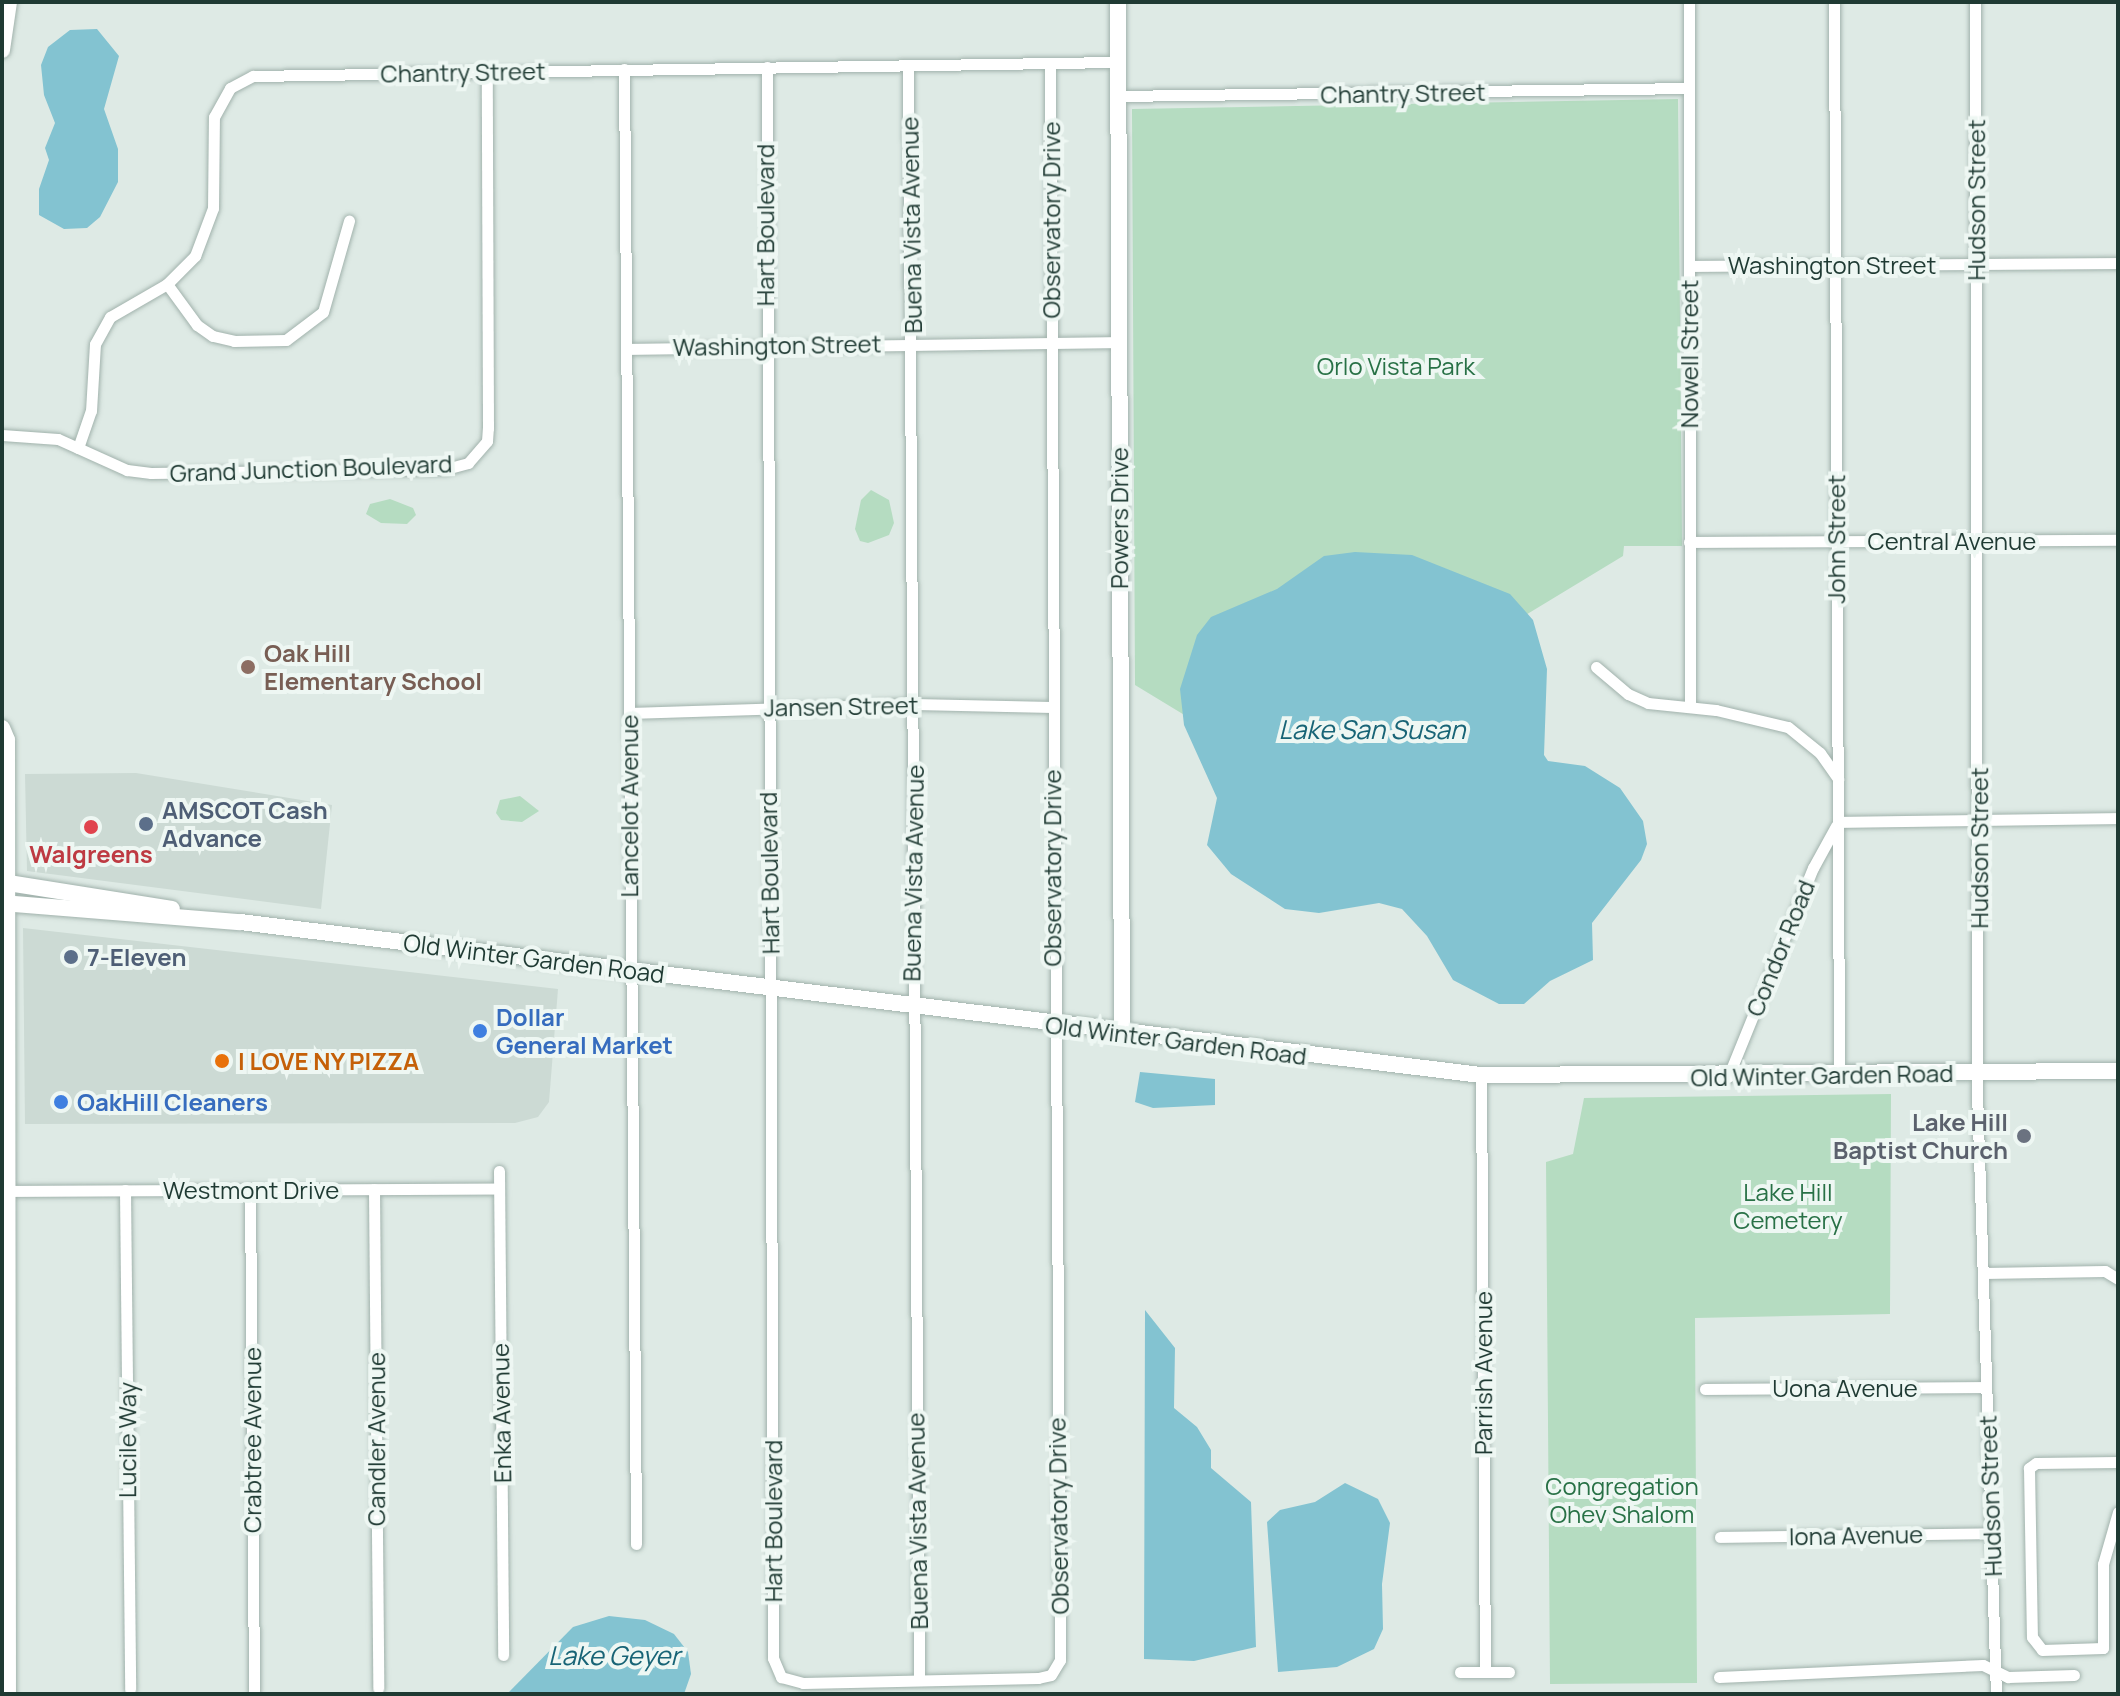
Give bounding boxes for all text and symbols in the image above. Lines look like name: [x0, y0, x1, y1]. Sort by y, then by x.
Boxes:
street label: Chantry Street: [380, 56, 546, 88]
street label: Chantry Street: [1320, 77, 1486, 109]
street label: Buena Vista Avenue: [895, 116, 927, 334]
street label: Hudson Street: [1962, 119, 1990, 281]
street label: Observatory Drive: [1037, 122, 1065, 318]
street label: Hart Boulevard: [751, 144, 779, 306]
street label: Washington Street: [1728, 251, 1936, 279]
street label: Nowell Street: [1675, 280, 1703, 428]
street label: Washington Street: [673, 329, 881, 361]
park label: Orlo Vista Park: [1317, 352, 1475, 380]
street label: Powers Drive: [1105, 447, 1133, 589]
street label: Grand Junction Boulevard: [169, 449, 453, 487]
street label: John Street: [1822, 474, 1850, 604]
street label: Central Avenue: [1868, 527, 2036, 555]
place label: Oak Hill Elementary School: [264, 639, 482, 695]
marker: Oak Hill Elementary School: [239, 658, 257, 676]
street label: Jansen Street: [763, 690, 919, 722]
street label: Lancelot Avenue: [615, 714, 643, 898]
water label: Lake San Susan: [1279, 714, 1465, 746]
street label: Buena Vista Avenue: [897, 764, 929, 982]
street label: Hudson Street: [1965, 767, 1993, 929]
street label: Observatory Drive: [1038, 770, 1066, 966]
street label: Hart Boulevard: [753, 791, 785, 955]
place label: AMSCOT Cash Advance: [162, 796, 329, 852]
marker: AMSCOT Cash Advance: [137, 815, 155, 833]
marker: Walgreens: [82, 818, 100, 836]
place label: Walgreens: [29, 840, 153, 868]
street label: Condor Road: [1740, 876, 1820, 1020]
street label: Old Winter Garden Road: [402, 928, 666, 988]
place label: 7-Eleven: [87, 943, 186, 971]
marker: 7-Eleven: [62, 948, 80, 966]
place label: Dollar General Market: [496, 1003, 673, 1059]
street label: Old Winter Garden Road: [1044, 1010, 1308, 1070]
marker: Dollar General Market: [471, 1022, 489, 1040]
place label: I LOVE NY PIZZA: [238, 1047, 420, 1075]
marker: I LOVE NY PIZZA: [213, 1052, 231, 1070]
street label: Old Winter Garden Road: [1690, 1058, 1954, 1092]
place label: OakHill Cleaners: [77, 1088, 268, 1116]
marker: OakHill Cleaners: [52, 1093, 70, 1111]
place label: Lake Hill Baptist Church: [1833, 1108, 2008, 1164]
marker: Lake Hill Baptist Church: [2015, 1127, 2033, 1145]
street label: Westmont Drive: [163, 1176, 339, 1204]
park label: Lake Hill Cemetery: [1733, 1178, 1843, 1234]
street label: Parrish Avenue: [1469, 1291, 1497, 1455]
street label: Enka Avenue: [485, 1343, 517, 1483]
street label: Crabtree Avenue: [238, 1347, 266, 1533]
street label: Candler Avenue: [362, 1352, 390, 1526]
street label: Uona Avenue: [1772, 1374, 1918, 1402]
street label: Lucile Way: [113, 1382, 141, 1498]
street label: Buena Vista Avenue: [901, 1412, 933, 1630]
street label: Hudson Street: [1973, 1415, 2007, 1577]
street label: Observatory Drive: [1042, 1417, 1074, 1615]
street label: Hart Boulevard: [759, 1440, 787, 1602]
park label: Congregation Ohev Shalom: [1545, 1472, 1699, 1528]
street label: Iona Avenue: [1789, 1519, 1923, 1551]
water label: Lake Geyer: [548, 1640, 680, 1672]

